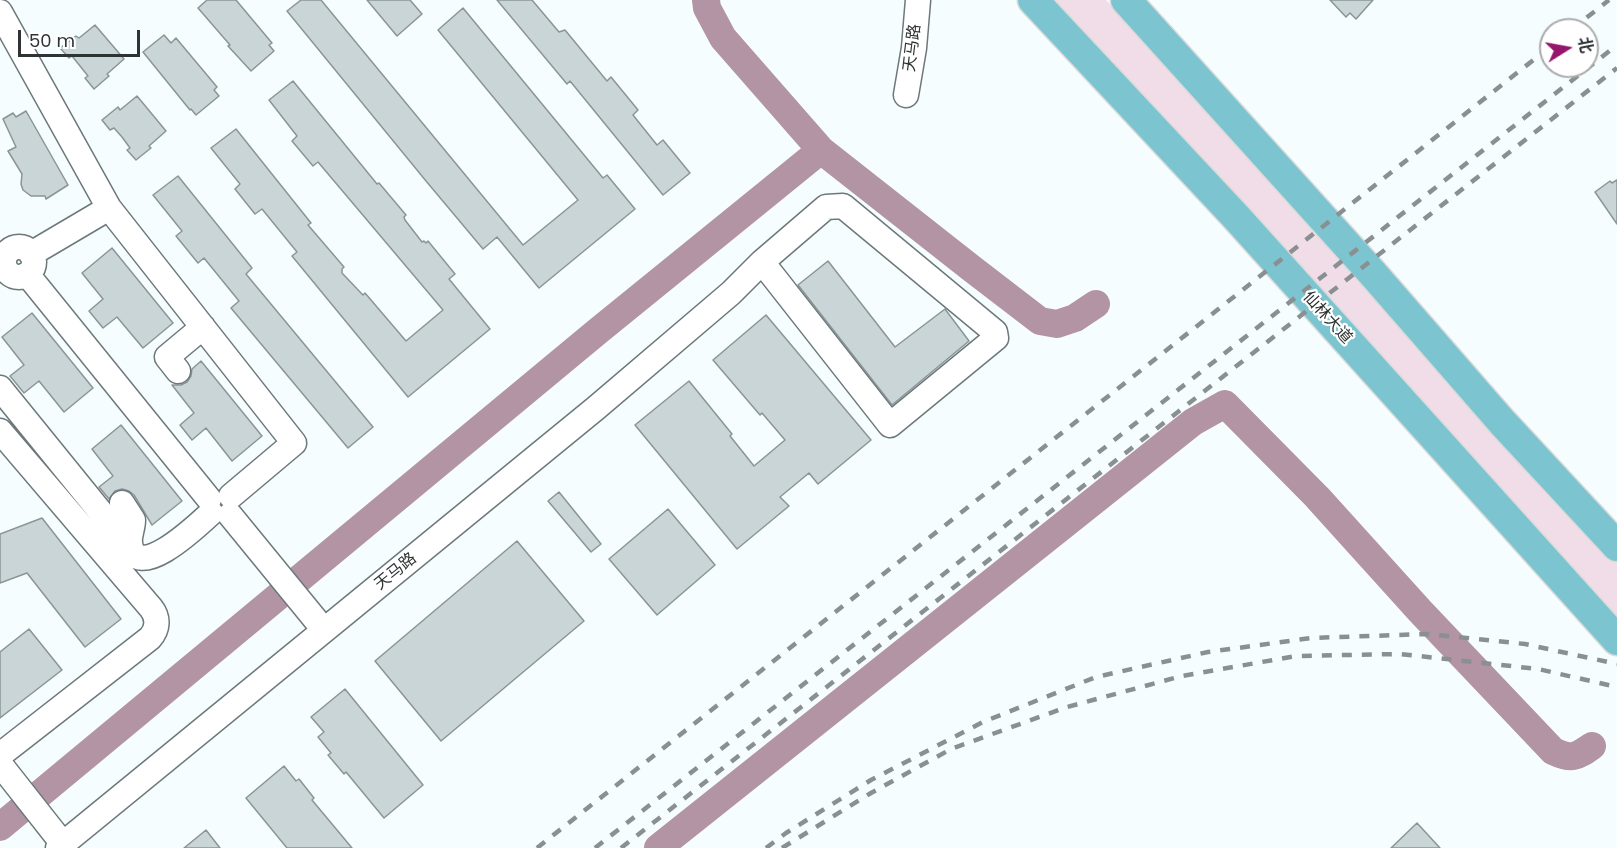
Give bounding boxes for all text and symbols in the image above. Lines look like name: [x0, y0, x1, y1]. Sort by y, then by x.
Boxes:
scale bar: [21, 18, 142, 56]
north arrow: [1539, 18, 1599, 78]
street label: 天马路: [901, 23, 925, 73]
text: 50 m: [29, 28, 75, 53]
text: 北: [1572, 35, 1598, 55]
street label: 仙林大道: [1298, 288, 1356, 348]
street label: 天马路: [371, 549, 421, 595]

